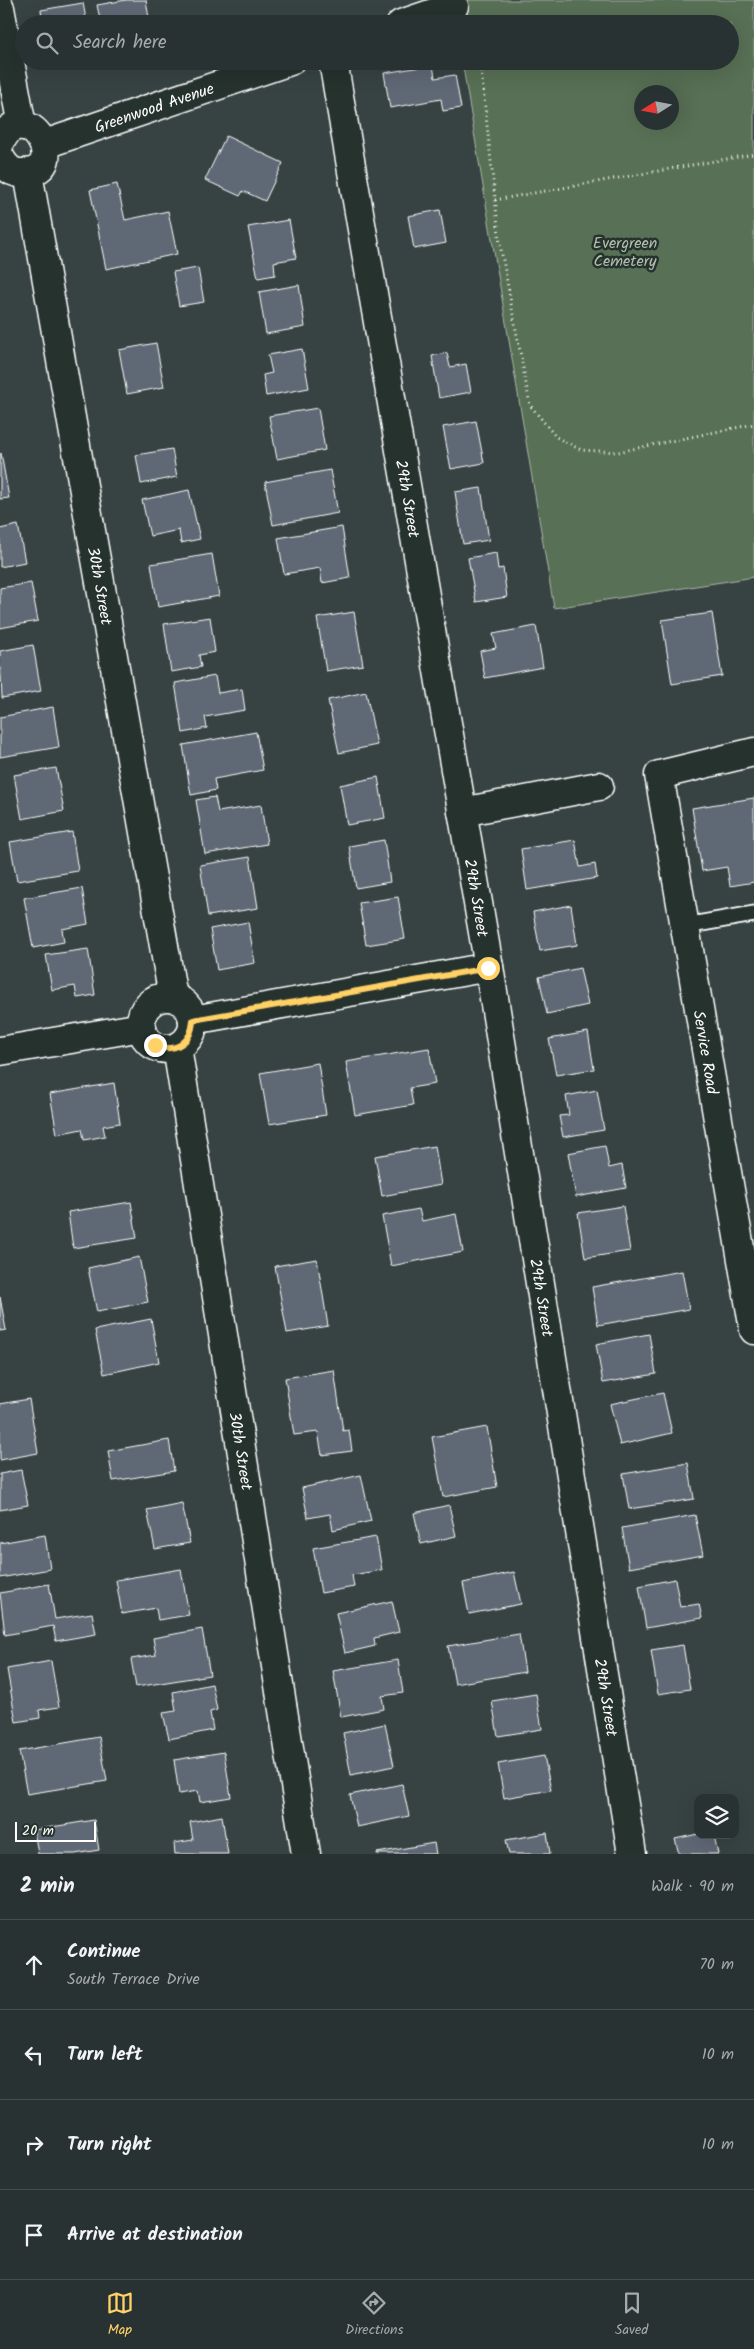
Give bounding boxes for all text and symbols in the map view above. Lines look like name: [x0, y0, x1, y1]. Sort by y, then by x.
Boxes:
search box: [15, 15, 739, 70]
text: Search here: [73, 28, 167, 58]
icon: search: [33, 29, 61, 57]
street label: Greenwood Avenue: [91, 77, 218, 140]
north arrow: [634, 85, 679, 130]
park label: Evergreen Cemetery: [593, 231, 657, 274]
street label: 29th Street: [388, 458, 426, 541]
street label: 30th Street: [80, 545, 118, 628]
street label: 29th Street: [457, 857, 495, 940]
route start: [477, 957, 500, 980]
street label: Service Road: [686, 1009, 725, 1097]
route end: [144, 1034, 167, 1057]
street label: 29th Street: [522, 1257, 560, 1339]
street label: 30th Street: [222, 1410, 259, 1493]
street label: 29th Street: [587, 1657, 624, 1739]
map controls: [694, 1794, 739, 1839]
button: layers: [694, 1794, 739, 1839]
scale bar: [15, 1819, 96, 1842]
text: 20 m: [22, 1820, 54, 1842]
text: 2 min: [20, 1870, 75, 1903]
text: Walk · 90 m: [651, 1874, 734, 1899]
text: Continue: [67, 1937, 140, 1967]
icon: ahead: [20, 1951, 48, 1979]
text: 70 m: [699, 1952, 734, 1977]
text: South Terrace Drive: [67, 1967, 200, 1992]
text: Turn left: [67, 2040, 142, 2070]
icon: left: [20, 2041, 48, 2069]
text: 10 m: [702, 2042, 734, 2067]
text: Turn right: [67, 2130, 152, 2160]
icon: right: [20, 2131, 48, 2159]
text: 10 m: [702, 2132, 734, 2157]
text: Arrive at destination: [67, 2220, 243, 2250]
icon: arrive: [20, 2221, 48, 2249]
tab: Map: [106, 2289, 134, 2341]
tab: Directions: [345, 2289, 403, 2341]
tab: Saved: [615, 2289, 648, 2341]

